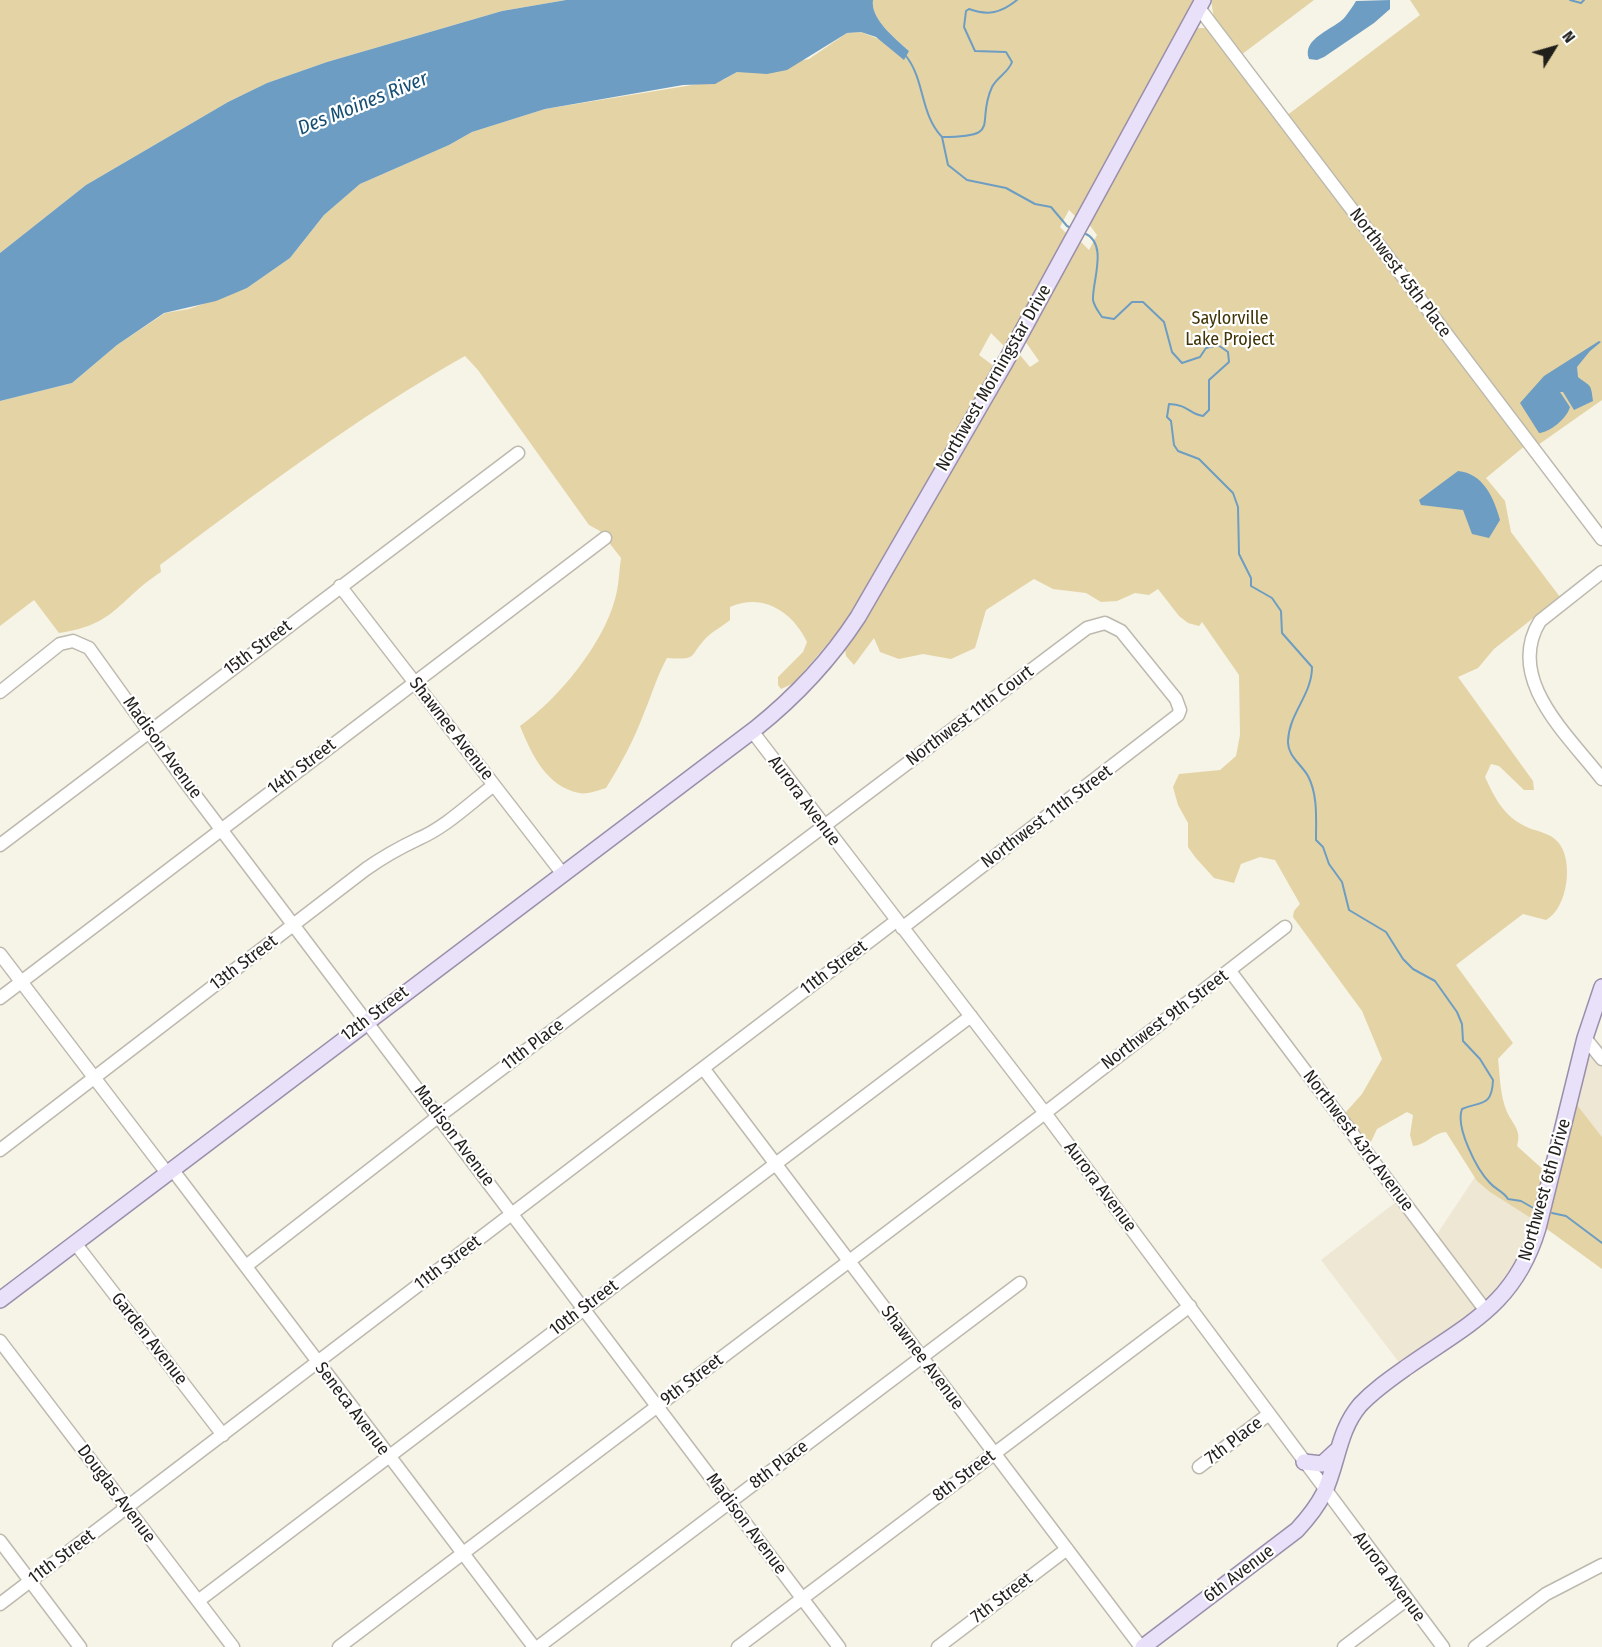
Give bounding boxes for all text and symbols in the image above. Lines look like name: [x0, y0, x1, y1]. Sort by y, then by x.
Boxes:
north arrow: [1524, 18, 1584, 78]
text: N: [1558, 27, 1579, 46]
water label: Des Moines River: [295, 67, 431, 141]
street label: Northwest 45th Place: [1345, 204, 1455, 342]
street label: Northwest Morningstar Drive: [932, 281, 1056, 475]
park label: Saylorville Lake Project: [1185, 308, 1275, 350]
street label: 15th Street: [220, 616, 296, 680]
street label: Northwest 11th Court: [902, 661, 1038, 771]
street label: Shawnee Avenue: [404, 673, 498, 785]
street label: Madison Avenue: [118, 693, 206, 803]
street label: 14th Street: [264, 734, 340, 800]
street label: Aurora Avenue: [763, 752, 845, 850]
street label: Northwest 11th Street: [977, 761, 1117, 873]
street label: 13th Street: [206, 931, 282, 995]
street label: 11th Street: [796, 936, 872, 1000]
street label: Northwest 9th Street: [1097, 965, 1233, 1075]
street label: 12th Street: [337, 982, 413, 1046]
street label: 11th Place: [498, 1015, 568, 1075]
street label: Northwest 43rd Avenue: [1298, 1066, 1418, 1216]
street label: Madison Avenue: [409, 1081, 499, 1191]
street label: Northwest 6th Drive: [1514, 1116, 1576, 1264]
street label: Aurora Avenue: [1059, 1138, 1141, 1236]
street label: 11th Street: [410, 1231, 486, 1295]
street label: 10th Street: [545, 1275, 623, 1341]
street label: Garden Avenue: [106, 1289, 192, 1389]
street label: Shawnee Avenue: [876, 1302, 968, 1414]
street label: 9th Street: [657, 1350, 727, 1410]
street label: Seneca Avenue: [310, 1358, 394, 1460]
street label: 7th Place: [1201, 1413, 1267, 1469]
street label: 8th Place: [746, 1436, 812, 1494]
street label: Douglas Avenue: [72, 1441, 160, 1547]
street label: 8th Street: [928, 1445, 1000, 1507]
street label: Madison Avenue: [701, 1469, 791, 1579]
street label: 11th Street: [24, 1525, 100, 1589]
street label: Aurora Avenue: [1348, 1528, 1430, 1626]
street label: 6th Avenue: [1200, 1541, 1278, 1607]
street label: 7th Street: [967, 1568, 1037, 1628]

